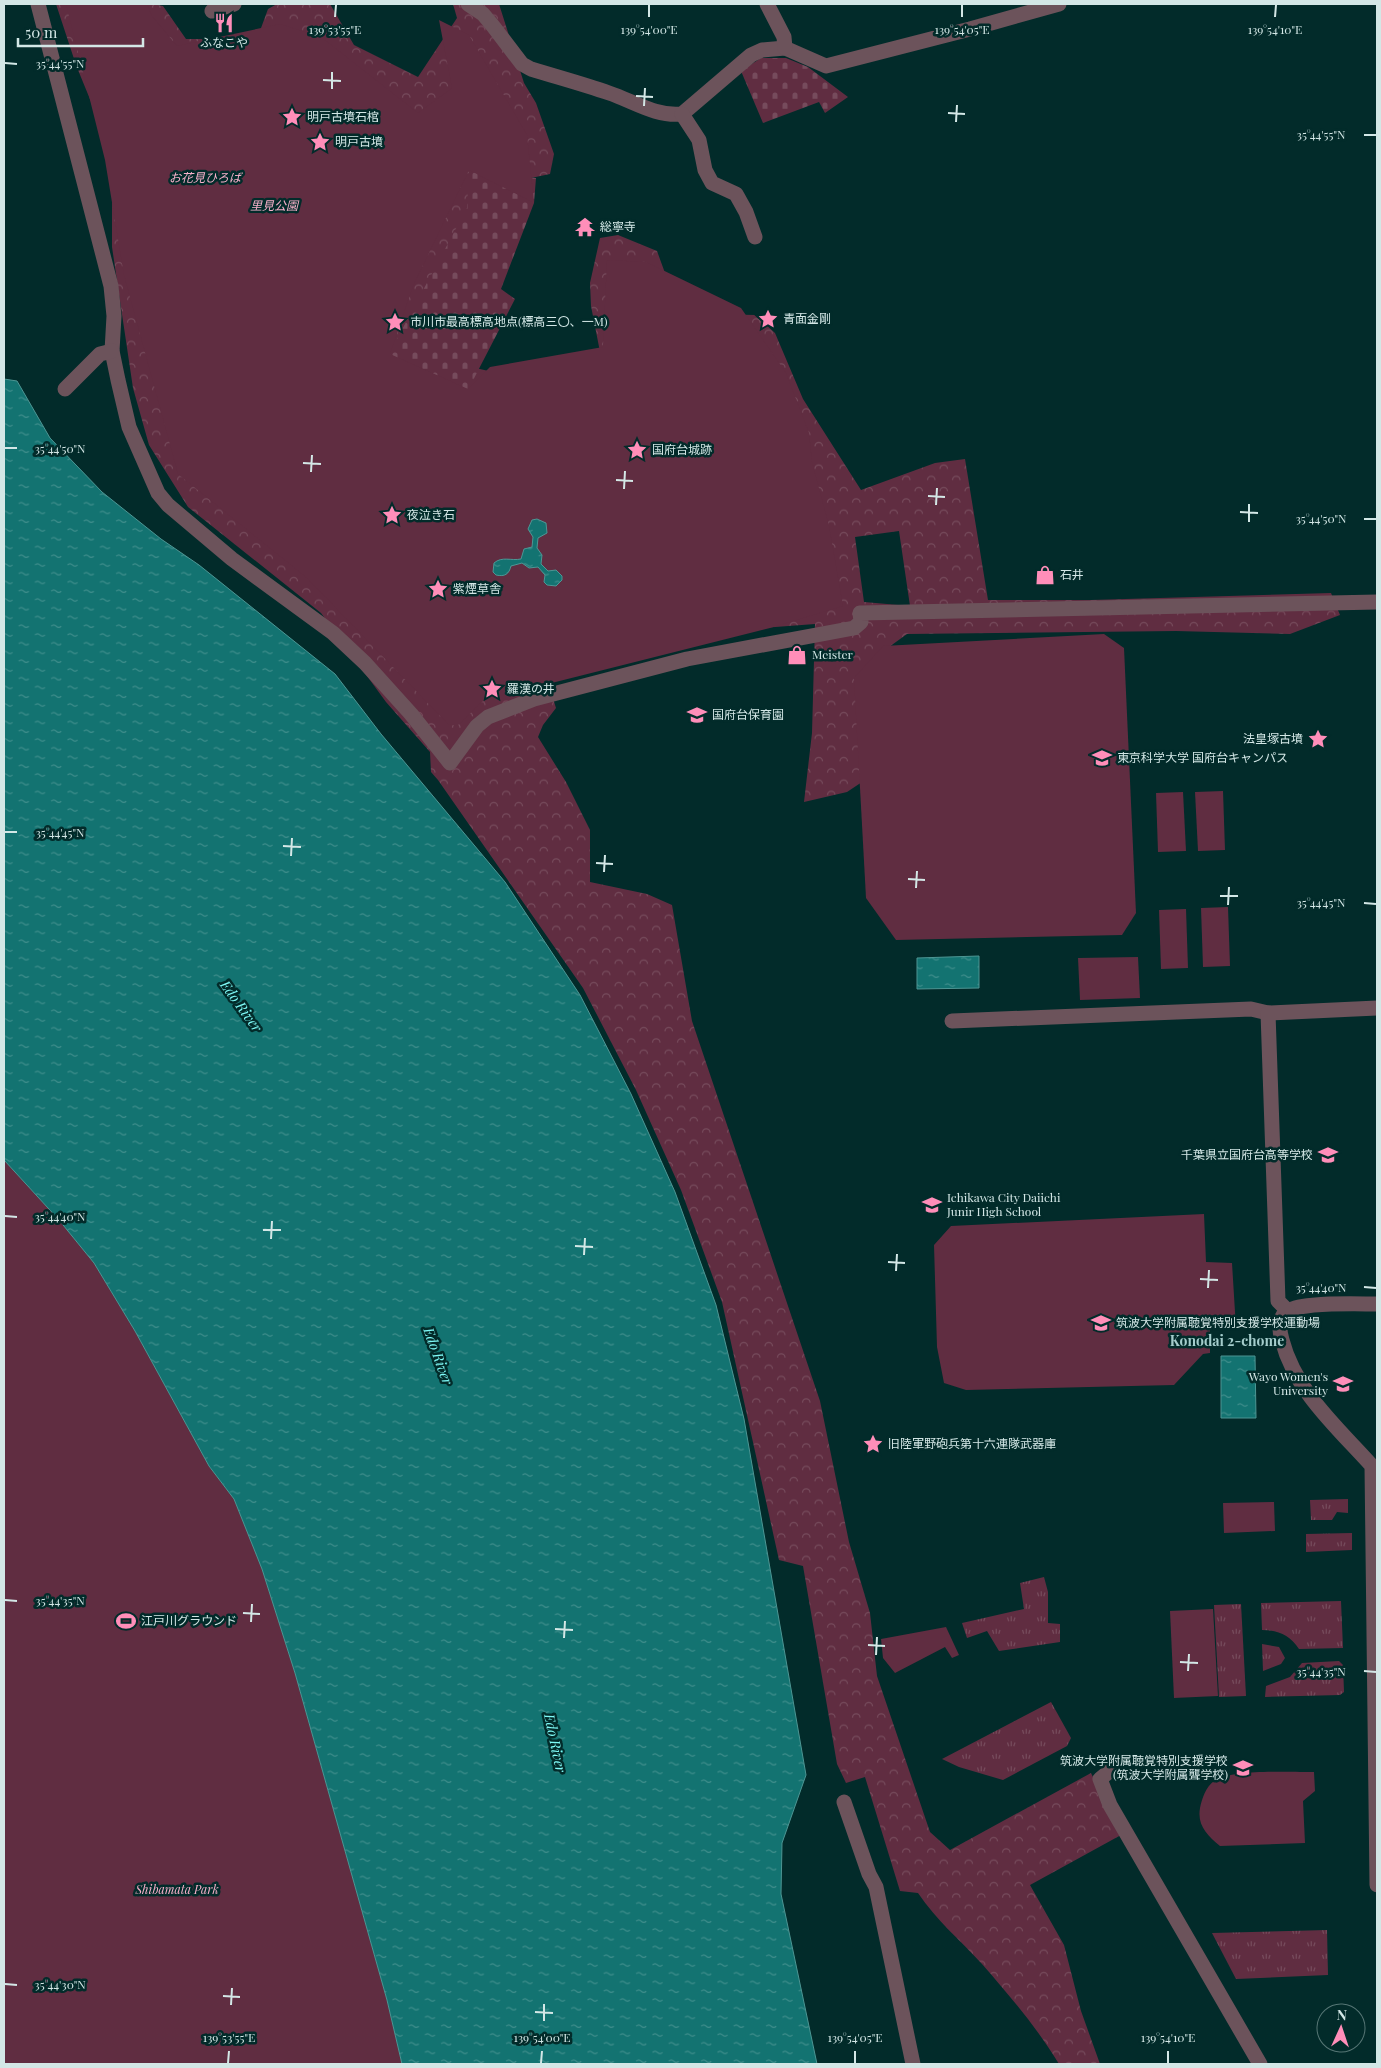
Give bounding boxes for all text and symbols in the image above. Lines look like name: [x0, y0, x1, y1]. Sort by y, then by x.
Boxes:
restaurant icon: ふなこや: [213, 12, 235, 34]
scale bar: [18, 15, 142, 47]
text: 139°53'55"E: [309, 21, 361, 37]
text: 139°54'00"E: [620, 21, 678, 37]
text: 139°54'05"E: [934, 21, 990, 37]
text: 139°54'10"E: [1248, 21, 1302, 37]
text: 50 m: [25, 22, 58, 42]
place label: ふなこや: [200, 34, 248, 50]
text: 35°44'55"N: [35, 55, 85, 71]
place icon: 明戸古墳石棺: [281, 106, 303, 128]
place label: 明戸古墳石棺: [307, 108, 379, 124]
text: 35°44'55"N: [1296, 126, 1346, 142]
place icon: 明戸古墳: [309, 131, 331, 153]
place label: 明戸古墳: [335, 133, 383, 149]
park label: お花見ひろば: [169, 169, 243, 185]
park label: 里見公園: [250, 197, 300, 213]
temple icon: 総寧寺: [574, 216, 596, 238]
place label: 総寧寺: [600, 218, 636, 234]
place icon: 青面金剛: [757, 308, 779, 330]
place label: 青面金剛: [783, 310, 831, 326]
place icon: 市川市最高標高地点(標高三〇、一M): [384, 311, 406, 333]
place label: 市川市最高標高地点(標高三〇、一M): [410, 313, 608, 329]
place icon: 国府台城跡: [626, 439, 648, 461]
text: 35°44'50"N: [34, 440, 86, 456]
place label: 国府台城跡: [652, 441, 712, 457]
place icon: 夜泣き石: [381, 504, 403, 526]
place label: 夜泣き石: [406, 506, 455, 522]
text: 35°44'50"N: [1295, 510, 1347, 526]
shop icon: 石井: [1034, 564, 1056, 586]
place label: 石井: [1060, 566, 1084, 582]
place icon: 紫煙草舎: [427, 578, 449, 600]
place label: 紫煙草舎: [453, 580, 501, 596]
shop icon: Meister: [786, 644, 808, 666]
place label: Meister: [812, 646, 854, 662]
place icon: 羅漢の井: [481, 678, 503, 700]
place label: 羅漢の井: [507, 680, 555, 696]
school or university icon: 国府台保育園: [686, 704, 708, 726]
place label: 国府台保育園: [712, 706, 784, 722]
place icon: 法皇塚古墳: [1307, 728, 1329, 750]
place label: 法皇塚古墳: [1243, 730, 1303, 746]
school or university icon: 東京科学大学 国府台キャンパス: [1091, 747, 1113, 769]
place label: 東京科学大学 国府台キャンパス: [1117, 749, 1288, 765]
text: 35°44'45"N: [35, 824, 85, 840]
text: 35°44'45"N: [1296, 894, 1346, 910]
water label: Edo River: [216, 975, 267, 1036]
school or university icon: 千葉県立国府台高等学校: [1317, 1144, 1339, 1166]
place label: 千葉県立国府台高等学校: [1181, 1146, 1313, 1162]
place label: Ichikawa City Daiichi Junir High School: [946, 1189, 1061, 1219]
school or university icon: Ichikawa City Daiichi Junir High School: [921, 1194, 943, 1216]
text: 35°44'40"N: [34, 1208, 86, 1224]
text: 35°44'40"N: [1295, 1279, 1347, 1295]
school or university icon: 筑波大学附属聴覚特別支援学校運動場: [1090, 1312, 1112, 1334]
place label: 筑波大学附属聴覚特別支援学校運動場: [1116, 1314, 1320, 1330]
water label: Edo River: [419, 1324, 458, 1388]
district label: Konodai 2-chome: [1170, 1331, 1284, 1350]
place label: Wayo Women's University: [1248, 1368, 1328, 1398]
school or university icon: Wayo Women's University: [1332, 1373, 1354, 1395]
place icon: 旧陸軍野砲兵第十六連隊武器庫: [862, 1433, 884, 1455]
place label: 旧陸軍野砲兵第十六連隊武器庫: [888, 1435, 1056, 1451]
text: 35°44'35"N: [35, 1592, 85, 1608]
sports icon: 江戸川グラウンド: [115, 1610, 137, 1632]
place label: 江戸川グラウンド: [141, 1612, 237, 1628]
text: 35°44'35"N: [1296, 1663, 1346, 1679]
water label: Edo River: [540, 1711, 571, 1775]
place label: 筑波大学附属聴覚特別支援学校 (筑波大学附属聾学校): [1060, 1752, 1228, 1782]
school or university icon: 筑波大学附属聴覚特別支援学校 (筑波大学附属聾学校): [1232, 1757, 1254, 1779]
park label: Shibamata Park: [134, 1881, 219, 1897]
text: 35°44'30"N: [34, 1976, 86, 1992]
north arrow: [1316, 2003, 1366, 2053]
text: N: [1336, 2005, 1347, 2024]
text: 139°53'55"E: [203, 2029, 255, 2045]
text: 139°54'00"E: [513, 2029, 571, 2045]
text: 139°54'05"E: [827, 2029, 883, 2045]
text: 139°54'10"E: [1141, 2029, 1195, 2045]

